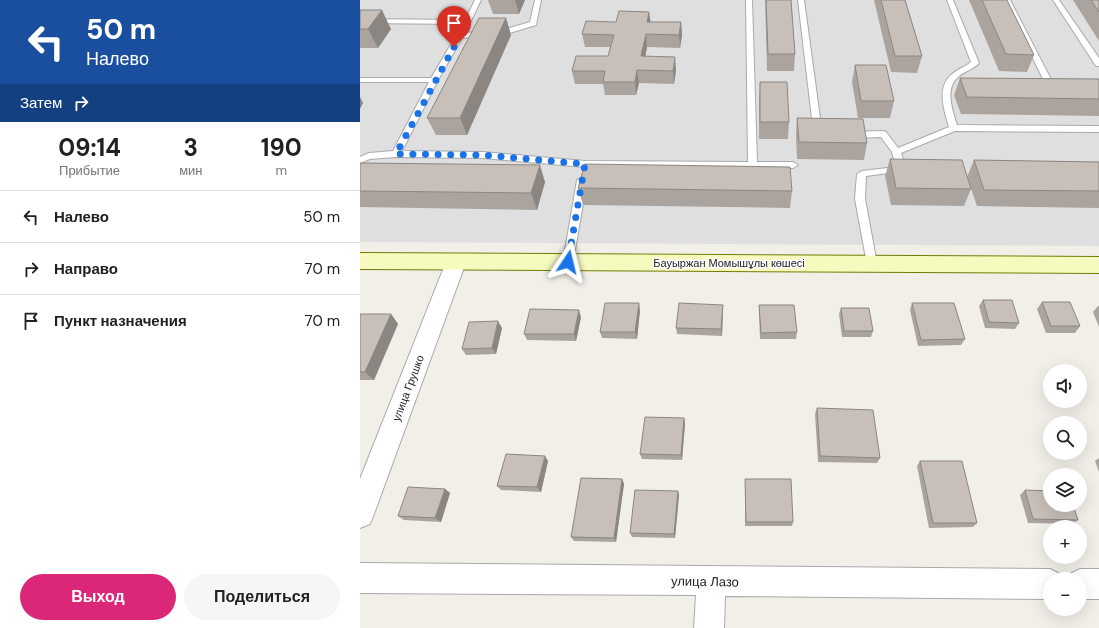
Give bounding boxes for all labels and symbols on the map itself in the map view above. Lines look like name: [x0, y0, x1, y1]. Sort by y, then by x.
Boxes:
pin: [437, 6, 471, 47]
position arrow: [547, 241, 589, 283]
street label: Бауыржан Момышұлы көшесі: [653, 256, 805, 270]
street label: улица Грушко: [389, 353, 427, 423]
street label: улица Лазо: [671, 572, 739, 591]

